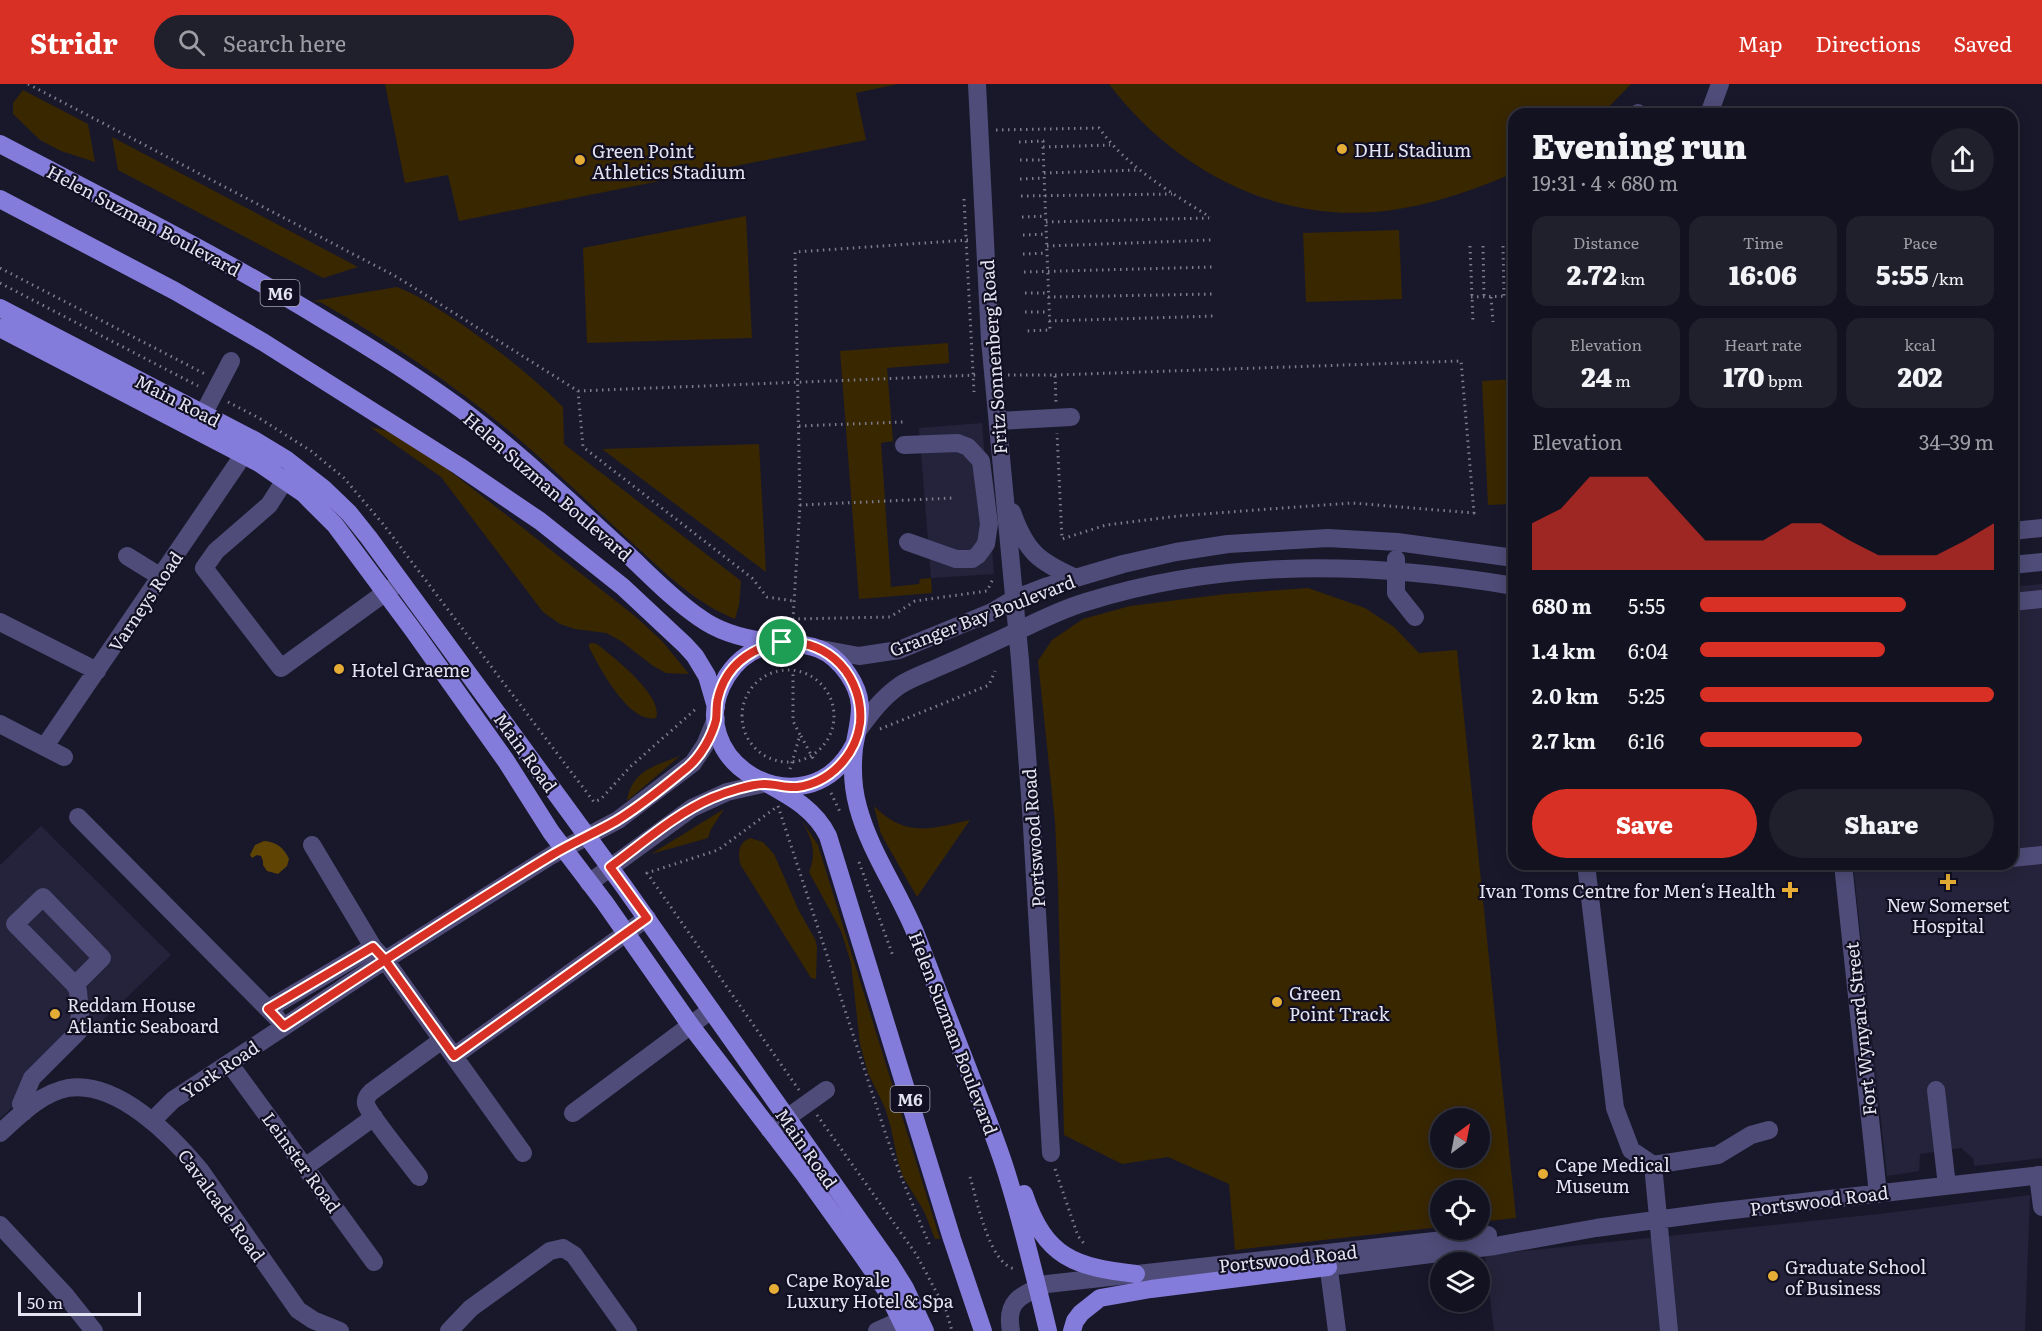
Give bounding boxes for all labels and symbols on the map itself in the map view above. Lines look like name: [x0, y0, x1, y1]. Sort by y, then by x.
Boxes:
place label: DHL Stadium: [1354, 136, 1471, 163]
place label: Green Point Athletics Stadium: [592, 137, 746, 185]
marker: DHL Stadium: [1335, 142, 1349, 156]
marker: Green Point Athletics Stadium: [573, 153, 587, 167]
street label: Helen Suzman Boulevard: [42, 157, 246, 283]
street label: Fritz Sonnenberg Road: [973, 259, 1013, 455]
road number: M6: [260, 280, 300, 306]
street label: Main Road: [131, 367, 225, 433]
street label: Helen Suzman Boulevard: [458, 405, 638, 567]
street label: Varneys Road: [101, 545, 189, 657]
street label: Granger Bay Boulevard: [885, 567, 1079, 663]
pin: [756, 616, 807, 667]
place label: Hotel Graeme: [351, 656, 470, 683]
marker: Hotel Graeme: [332, 662, 346, 676]
street label: Main Road: [488, 707, 564, 797]
street label: Portswood Road: [1015, 768, 1051, 908]
marker: New Somerset Hospital: [1939, 873, 1957, 891]
place label: Ivan Toms Centre for Men‘s Health: [1479, 877, 1776, 904]
marker: Ivan Toms Centre for Men‘s Health: [1781, 881, 1799, 899]
place label: New Somerset Hospital: [1886, 891, 2010, 939]
street label: Helen Suzman Boulevard: [903, 927, 1005, 1139]
street label: Fort Wynyard Street: [1837, 940, 1883, 1117]
place label: Green Point Track: [1289, 979, 1390, 1027]
place label: Reddam House Atlantic Seaboard: [67, 991, 219, 1039]
marker: Green Point Track: [1270, 995, 1284, 1009]
marker: Reddam House Atlantic Seaboard: [48, 1007, 62, 1021]
street label: York Road: [176, 1033, 264, 1105]
road number: M6: [890, 1086, 930, 1112]
street label: Main Road: [769, 1102, 845, 1194]
street label: Leinster Road: [256, 1106, 348, 1218]
north arrow: [1430, 1108, 1490, 1168]
street label: Cavalcade Road: [172, 1143, 272, 1267]
place label: Cape Medical Museum: [1555, 1151, 1670, 1199]
marker: Cape Medical Museum: [1536, 1167, 1550, 1181]
street label: Portswood Road: [1748, 1178, 1890, 1222]
street label: Portswood Road: [1217, 1237, 1359, 1279]
place label: Graduate School of Business: [1785, 1253, 1926, 1301]
place label: Cape Royale Luxury Hotel & Spa: [786, 1266, 954, 1314]
marker: Graduate School of Business: [1766, 1269, 1780, 1283]
marker: Cape Royale Luxury Hotel & Spa: [767, 1282, 781, 1296]
scale bar: [18, 1289, 141, 1316]

